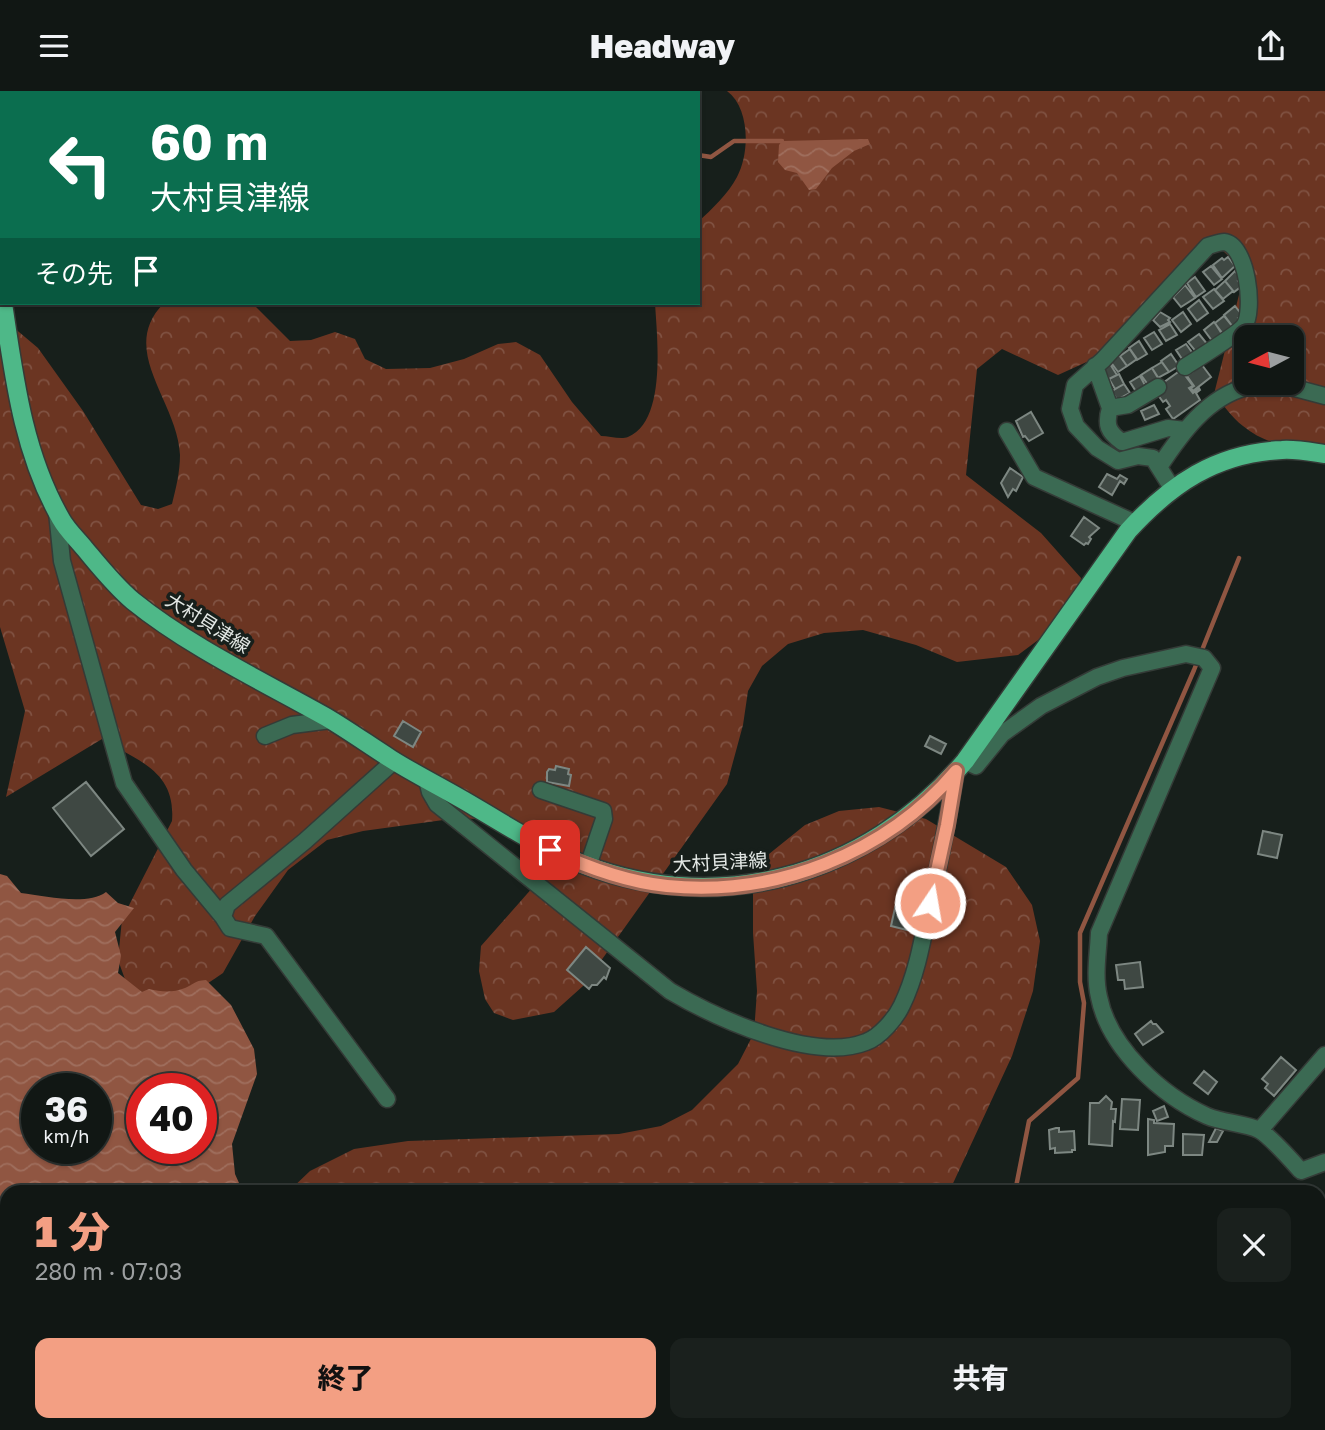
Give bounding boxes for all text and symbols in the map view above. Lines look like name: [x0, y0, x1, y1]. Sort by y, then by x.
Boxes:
icon: menu: [35, 27, 73, 65]
text: Headway: [590, 27, 735, 65]
icon: share: [1252, 27, 1290, 65]
text: 60 m: [150, 112, 268, 171]
icon: left: [35, 119, 126, 210]
text: 大村貝津線: [150, 178, 310, 216]
icon: arrive: [127, 252, 165, 290]
text: その先: [35, 258, 113, 289]
north arrow: [1234, 325, 1304, 395]
map controls: [1234, 325, 1304, 395]
street label: 大村貝津線: [162, 588, 255, 658]
pin: [520, 820, 580, 880]
icon: arrive: [531, 831, 569, 869]
street label: 大村貝津線: [672, 848, 768, 875]
position arrow: [893, 866, 967, 940]
speed limit sign: 40: [126, 1073, 217, 1164]
text: 36: [45, 1088, 88, 1130]
text: km/h: [44, 1125, 89, 1147]
text: 1 分: [35, 1206, 110, 1256]
button: close: [1217, 1208, 1291, 1282]
text: 280 m · 07:03: [35, 1257, 182, 1285]
button: 終了: [35, 1338, 656, 1418]
button: 共有: [670, 1338, 1291, 1418]

